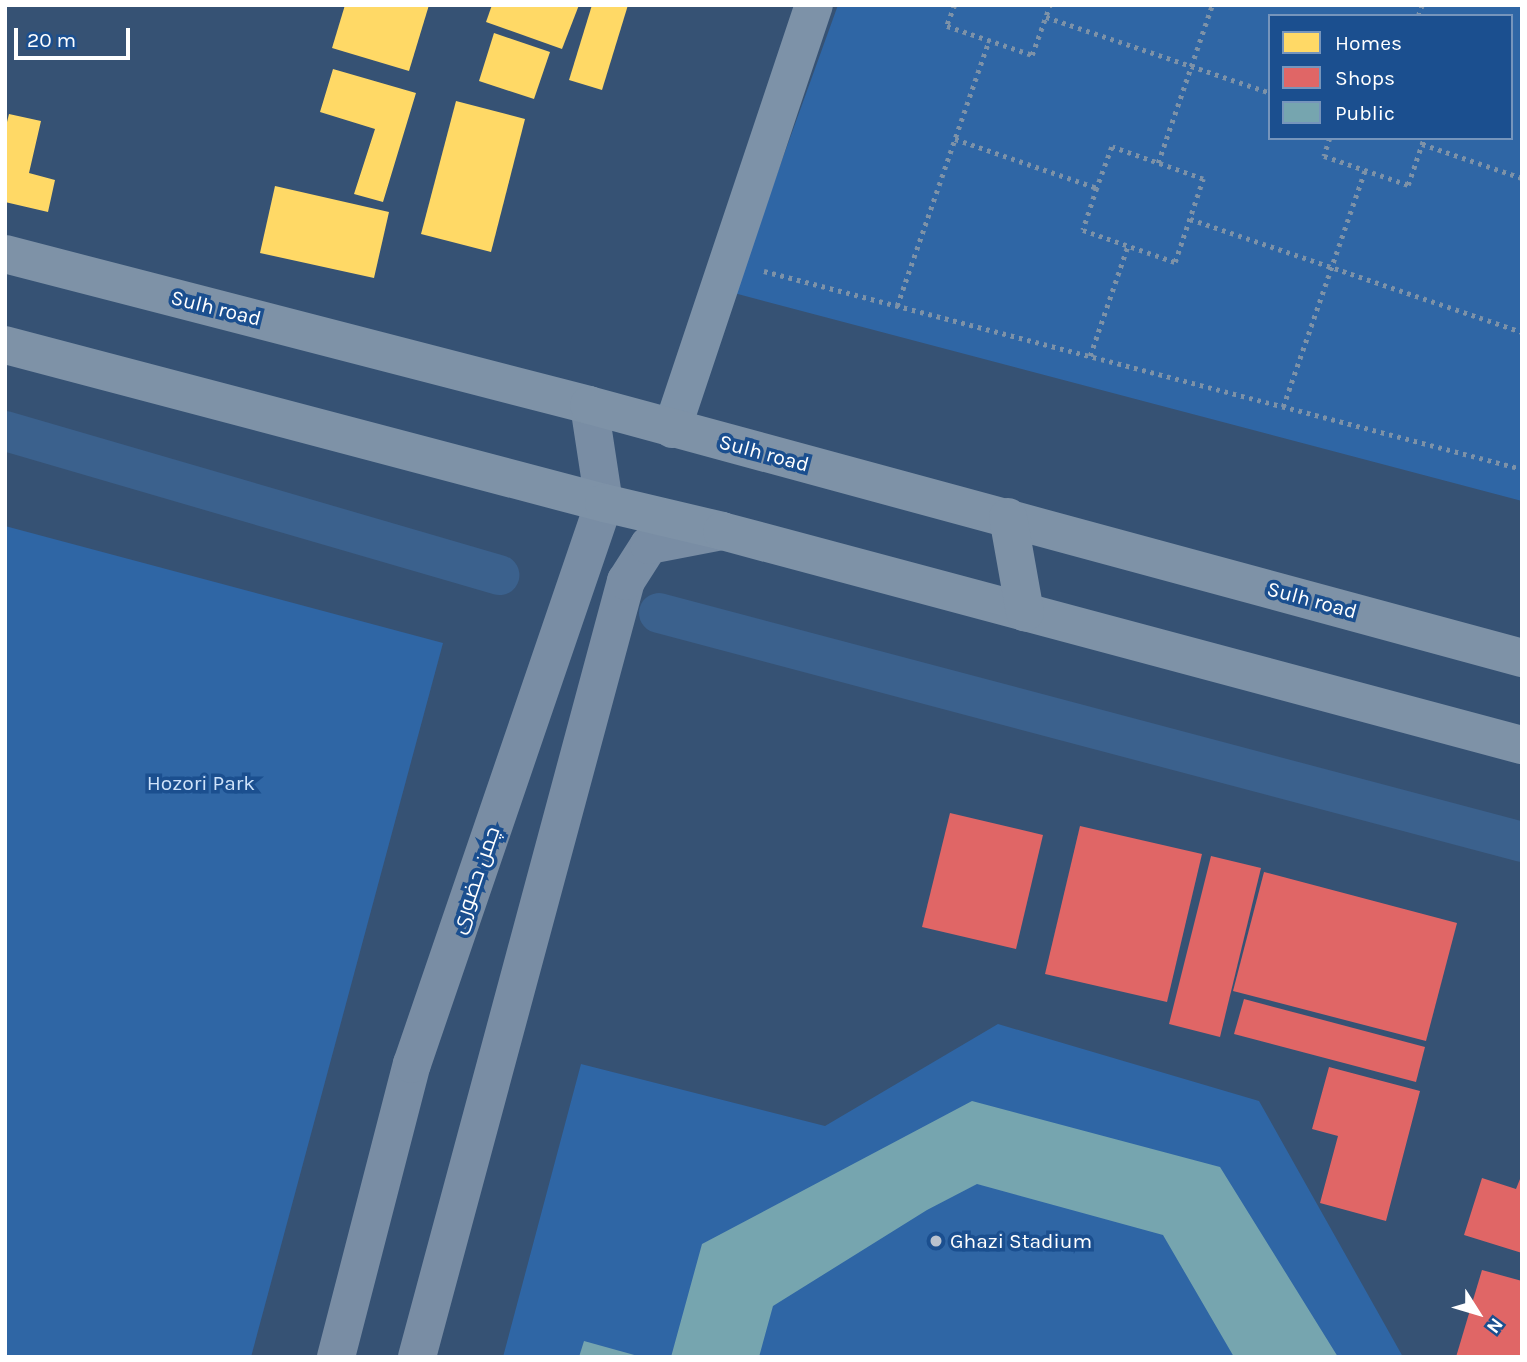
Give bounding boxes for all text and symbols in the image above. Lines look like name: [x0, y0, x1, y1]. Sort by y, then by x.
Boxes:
scale bar: [18, 14, 133, 58]
legend: [1268, 14, 1513, 140]
text: 20 m: [27, 28, 76, 52]
text: Homes: [1335, 31, 1402, 55]
text: Shops: [1335, 66, 1395, 90]
text: Public: [1335, 101, 1395, 125]
street label: Sulh road: [168, 285, 264, 331]
street label: Sulh road: [716, 429, 812, 477]
street label: Sulh road: [1264, 576, 1360, 624]
park label: Hozori Park: [147, 770, 255, 796]
street label: چمن حضوری: [445, 823, 505, 937]
place label: Ghazi Stadium: [950, 1228, 1092, 1254]
marker: Ghazi Stadium: [928, 1233, 944, 1249]
north arrow: [1443, 1278, 1513, 1348]
text: N: [1482, 1314, 1508, 1338]

